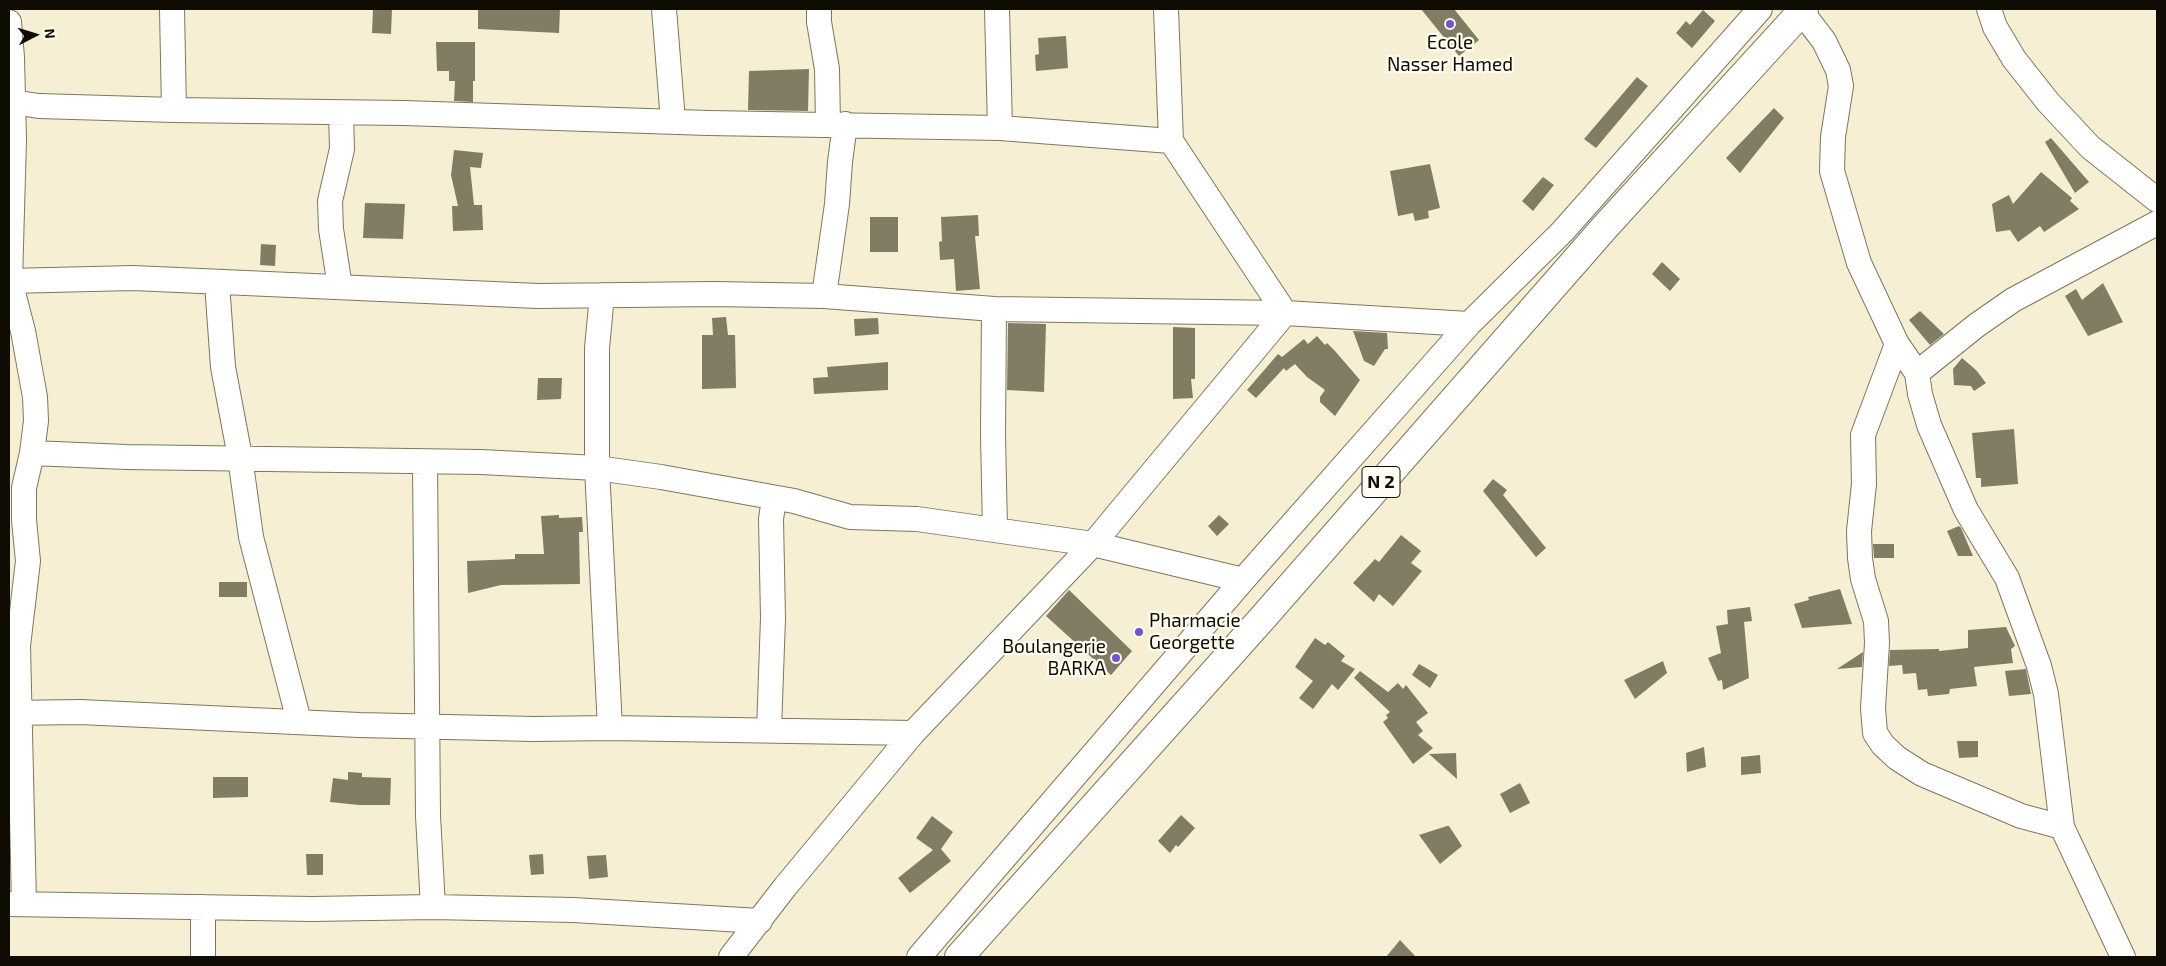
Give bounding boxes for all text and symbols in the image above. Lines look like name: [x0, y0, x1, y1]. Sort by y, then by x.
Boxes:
north arrow: [10, 10, 60, 60]
marker: Ecole Nasser Hamed: [1444, 18, 1456, 30]
text: N: [42, 28, 59, 39]
place label: Ecole Nasser Hamed: [1387, 32, 1513, 76]
road number: N 2: [1362, 467, 1400, 498]
place label: Pharmacie Georgette: [1149, 610, 1241, 654]
marker: Pharmacie Georgette: [1133, 626, 1145, 638]
place label: Boulangerie BARKA: [1002, 636, 1106, 680]
marker: Boulangerie BARKA: [1110, 652, 1122, 664]

